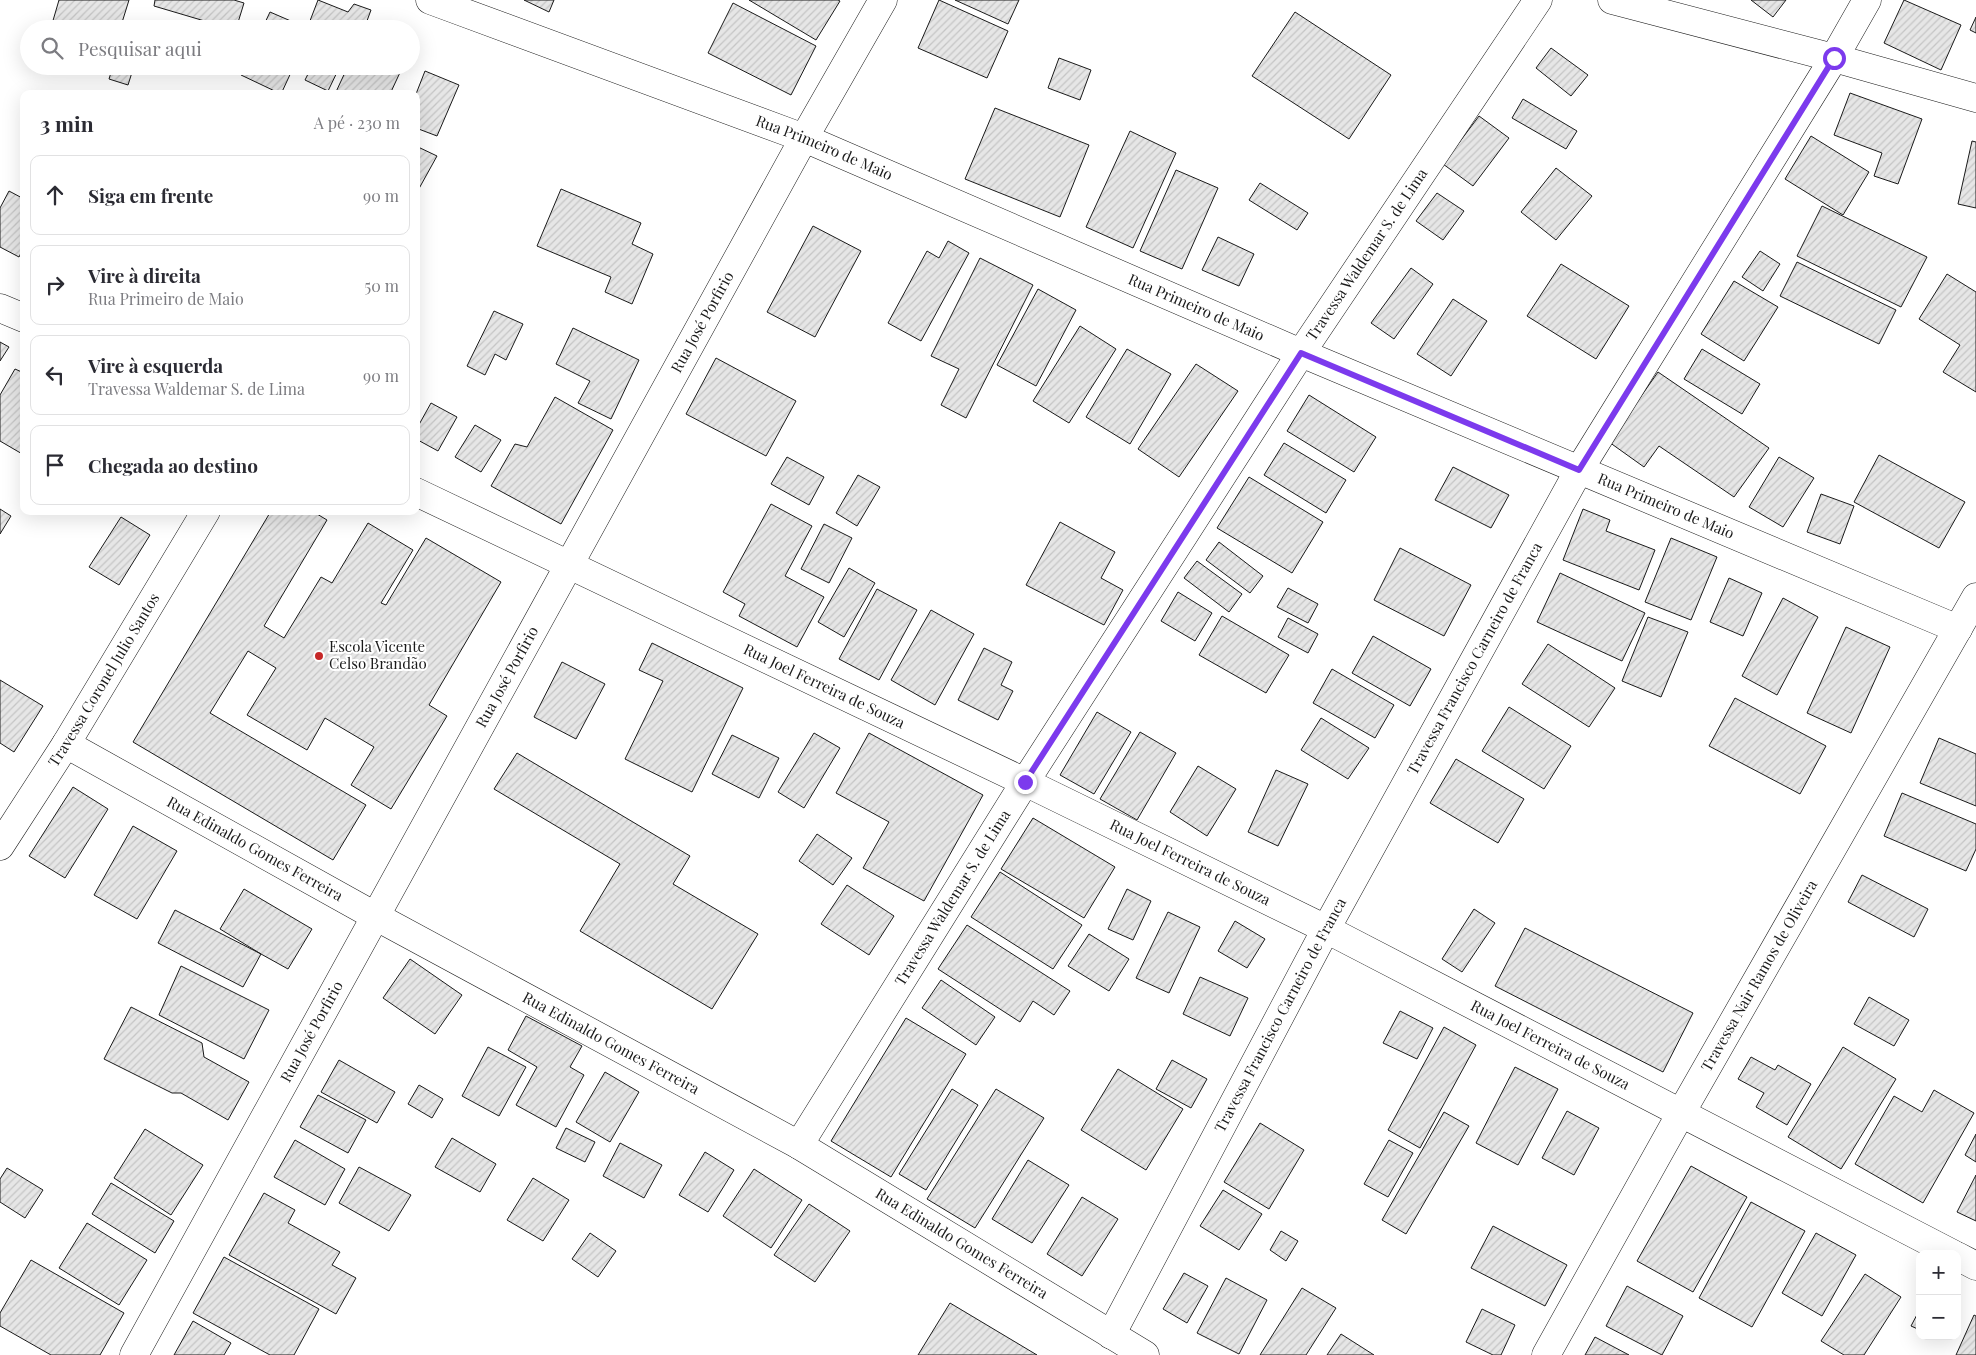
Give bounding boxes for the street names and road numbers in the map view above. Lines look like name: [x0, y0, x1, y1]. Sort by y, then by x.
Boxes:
street label: Rua Primeiro de Maio: [753, 110, 896, 184]
street label: Travessa Waldemar S. de Lima: [1301, 164, 1431, 344]
street label: Rua José Porfirio: [666, 268, 738, 376]
street label: Rua Primeiro de Maio: [1126, 269, 1268, 345]
street label: Rua Primeiro de Maio: [1595, 468, 1738, 543]
street label: Travessa Francisco Carneiro de Franca: [1402, 538, 1546, 778]
street label: Travessa Coronel Julio Santos: [43, 589, 163, 770]
street label: Rua José Porfirio: [471, 622, 542, 731]
street label: Rua Joel Ferreira de Souza: [741, 638, 909, 733]
street label: Rua Edinaldo Gomes Ferreira: [164, 791, 347, 905]
street label: Travessa Waldemar S. de Lima: [890, 805, 1015, 989]
street label: Rua Joel Ferreira de Souza: [1107, 814, 1274, 910]
street label: Travessa Nair Ramos de Oliveira: [1696, 876, 1821, 1075]
street label: Travessa Francisco Carneiro de Franca: [1209, 894, 1350, 1135]
street label: Rua José Porfirio: [275, 977, 347, 1085]
street label: Rua Edinaldo Gomes Ferreira: [519, 987, 704, 1099]
street label: Rua Joel Ferreira de Souza: [1468, 995, 1634, 1094]
street label: Rua Edinaldo Gomes Ferreira: [872, 1183, 1052, 1303]

